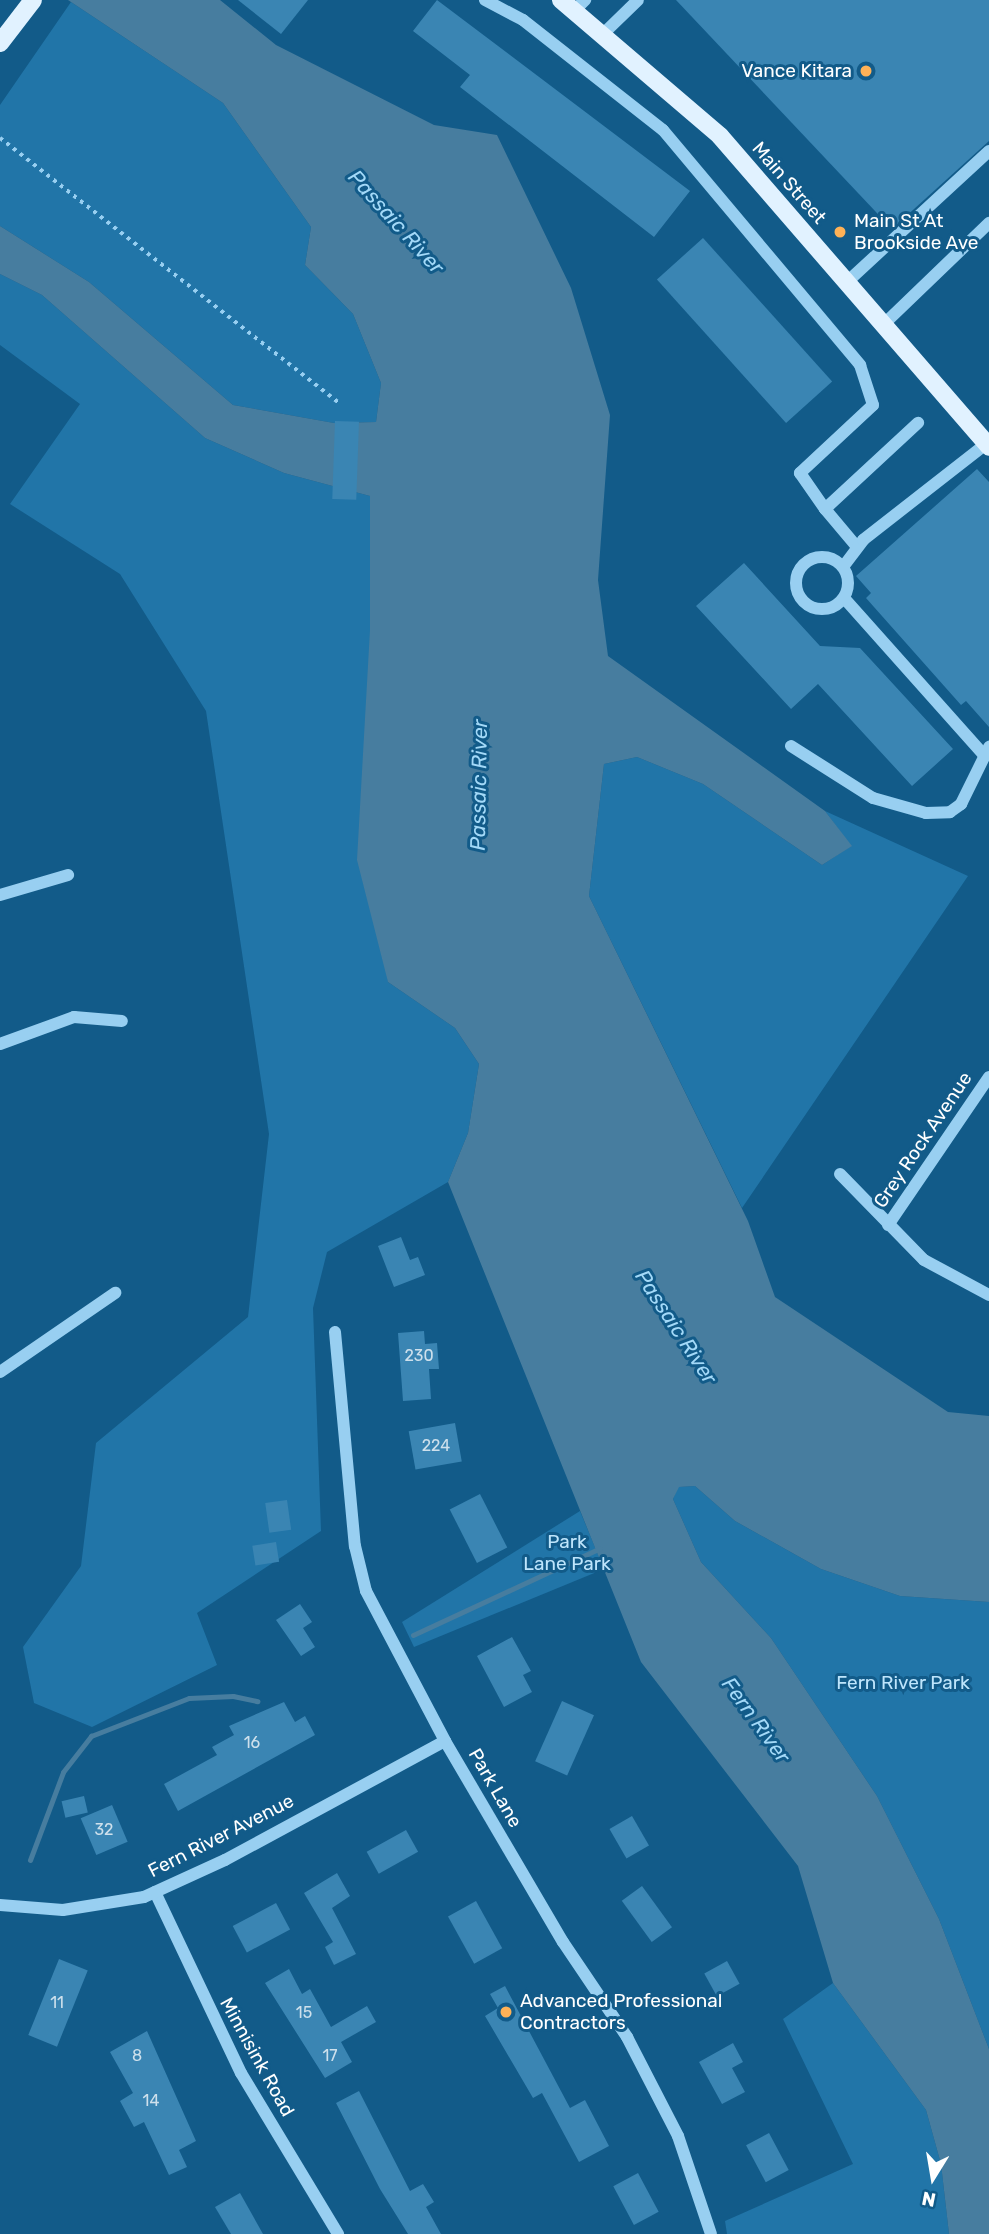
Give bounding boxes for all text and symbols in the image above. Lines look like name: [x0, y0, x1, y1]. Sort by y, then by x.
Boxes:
place label: Vance Kitara: [741, 60, 852, 82]
marker: Vance Kitara: [858, 63, 874, 79]
street label: Main Street: [747, 137, 831, 229]
water label: Passaic River: [343, 165, 449, 279]
place label: Main St At Brookside Ave: [854, 210, 979, 254]
marker: Main St At Brookside Ave: [832, 224, 848, 240]
water label: Passaic River: [465, 719, 493, 851]
street label: Grey Rock Avenue: [869, 1067, 977, 1213]
water label: Passaic River: [630, 1265, 722, 1389]
house number: 230: [404, 1346, 434, 1366]
house number: 224: [422, 1436, 450, 1456]
park label: Park Lane Park: [523, 1531, 611, 1575]
water label: Fern River: [717, 1672, 795, 1768]
park label: Fern River Park: [836, 1672, 970, 1694]
house number: 16: [244, 1733, 260, 1753]
street label: Park Lane: [463, 1744, 527, 1832]
street label: Fern River Avenue: [144, 1789, 298, 1883]
house number: 32: [94, 1820, 114, 1840]
place label: Advanced Professional Contractors: [520, 1990, 722, 2034]
house number: 11: [50, 1993, 64, 2013]
street label: Minnisink Road: [215, 1993, 299, 2121]
house number: 15: [296, 2003, 312, 2023]
marker: Advanced Professional Contractors: [498, 2004, 514, 2020]
house number: 8: [132, 2046, 142, 2066]
house number: 17: [322, 2046, 338, 2066]
house number: 14: [143, 2091, 159, 2111]
north arrow: [898, 2143, 968, 2213]
text: N: [920, 2187, 938, 2212]

